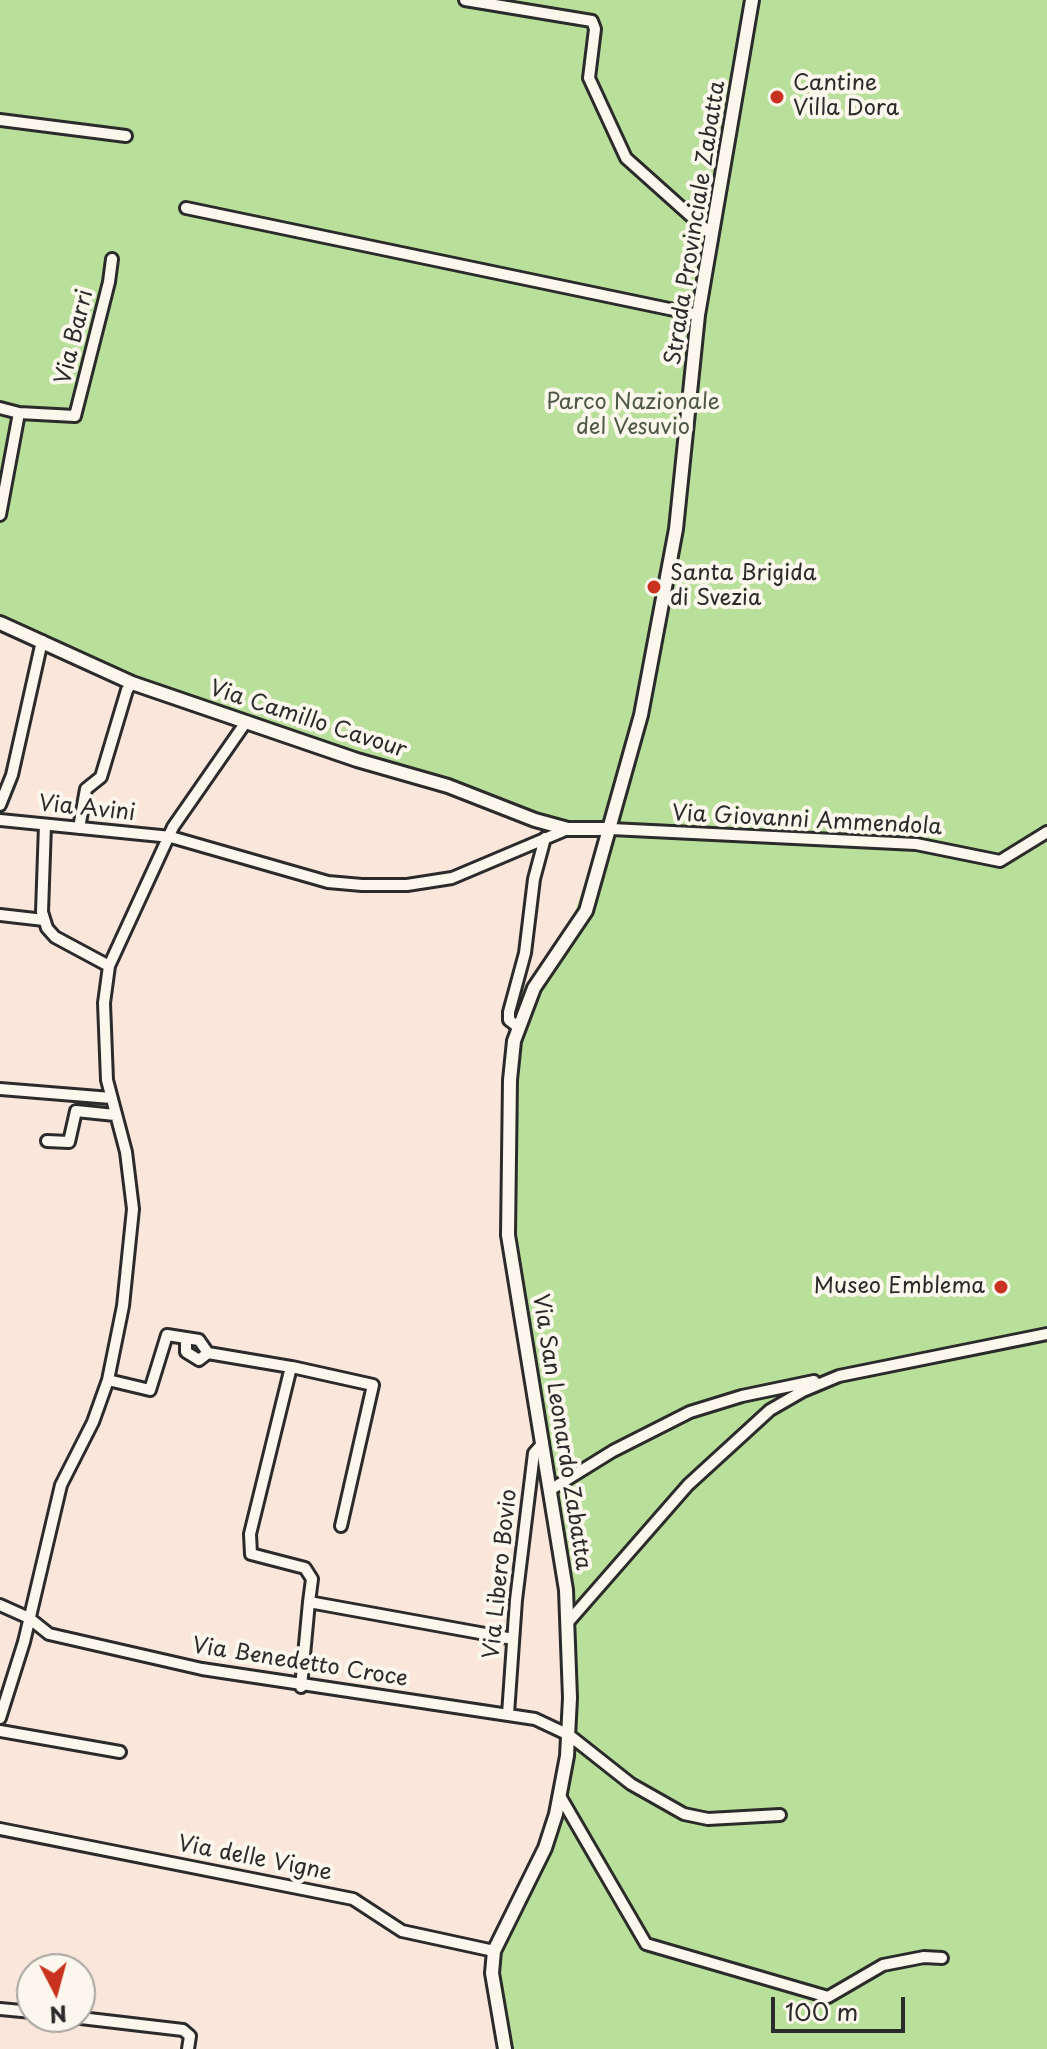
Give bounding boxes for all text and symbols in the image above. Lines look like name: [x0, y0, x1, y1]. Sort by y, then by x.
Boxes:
place label: Cantine Villa Dora: [793, 71, 899, 122]
street label: Strada Provinciale Zabatta: [660, 79, 732, 367]
marker: Cantine Villa Dora: [768, 88, 786, 106]
street label: Via Barri: [51, 287, 99, 387]
park label: Parco Nazionale del Vesuvio: [546, 390, 720, 442]
place label: Santa Brigida di Svezia: [670, 561, 817, 612]
marker: Santa Brigida di Svezia: [645, 578, 663, 596]
street label: Via Camillo Cavour: [206, 676, 410, 764]
street label: Via Avini: [37, 791, 137, 827]
street label: Via Giovanni Ammendola: [671, 801, 943, 841]
place label: Museo Emblema: [814, 1274, 985, 1300]
marker: Museo Emblema: [992, 1278, 1010, 1296]
street label: Via San Leonardo Zabatta: [526, 1292, 596, 1572]
street label: Via Libero Bovio: [479, 1488, 523, 1660]
street label: Via Benedetto Croce: [190, 1633, 410, 1693]
street label: Via delle Vigne: [176, 1831, 334, 1887]
north arrow: [16, 1953, 96, 2033]
scale bar: [775, 1981, 909, 2031]
text: 100 m: [785, 1993, 858, 2029]
text: N: [48, 1998, 69, 2033]

